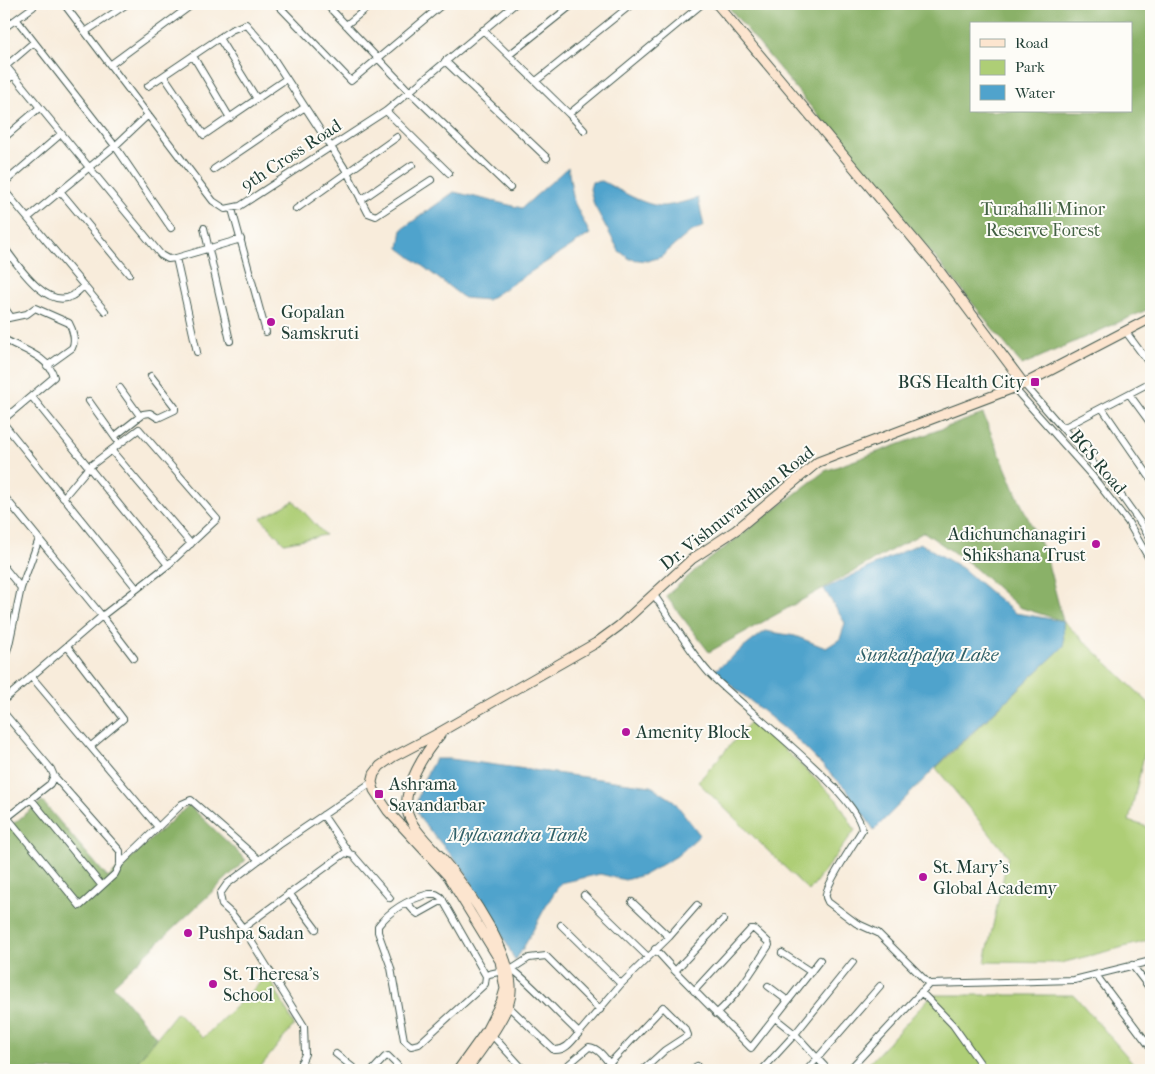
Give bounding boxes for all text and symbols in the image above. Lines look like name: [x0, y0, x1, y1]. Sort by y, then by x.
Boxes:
legend: [970, 22, 1132, 112]
text: Road: [1015, 34, 1049, 52]
text: Park: [1015, 58, 1045, 76]
text: Water: [1014, 84, 1055, 102]
street label: 9th Cross Road: [237, 115, 346, 196]
park label: Turahalli Minor Reserve Forest: [981, 199, 1105, 241]
place label: Gopalan Samskruti: [281, 302, 360, 344]
marker: Gopalan Samskruti: [265, 316, 277, 328]
place label: BGS Health City: [898, 372, 1026, 393]
marker: BGS Health City: [1029, 376, 1041, 388]
street label: BGS Road: [1065, 426, 1131, 499]
street label: Dr. Vishnuvardhan Road: [656, 442, 819, 575]
place label: Adichunchanagiri Shikshana Trust: [947, 524, 1087, 566]
marker: Adichunchanagiri Shikshana Trust: [1090, 538, 1102, 550]
water label: Sunkalpalya Lake: [856, 644, 1000, 666]
place label: Amenity Block: [635, 722, 751, 743]
marker: Amenity Block: [620, 726, 632, 738]
place label: Ashrama Savandarbar: [388, 774, 485, 816]
marker: Ashrama Savandarbar: [373, 788, 385, 800]
water label: Mylasandra Tank: [446, 824, 588, 846]
place label: St. Mary's Global Academy: [933, 857, 1058, 899]
marker: St. Mary's Global Academy: [917, 871, 929, 883]
place label: Pushpa Sadan: [198, 923, 304, 944]
marker: Pushpa Sadan: [182, 927, 194, 939]
place label: St. Theresa's School: [223, 964, 319, 1006]
marker: St. Theresa's School: [207, 978, 219, 990]

